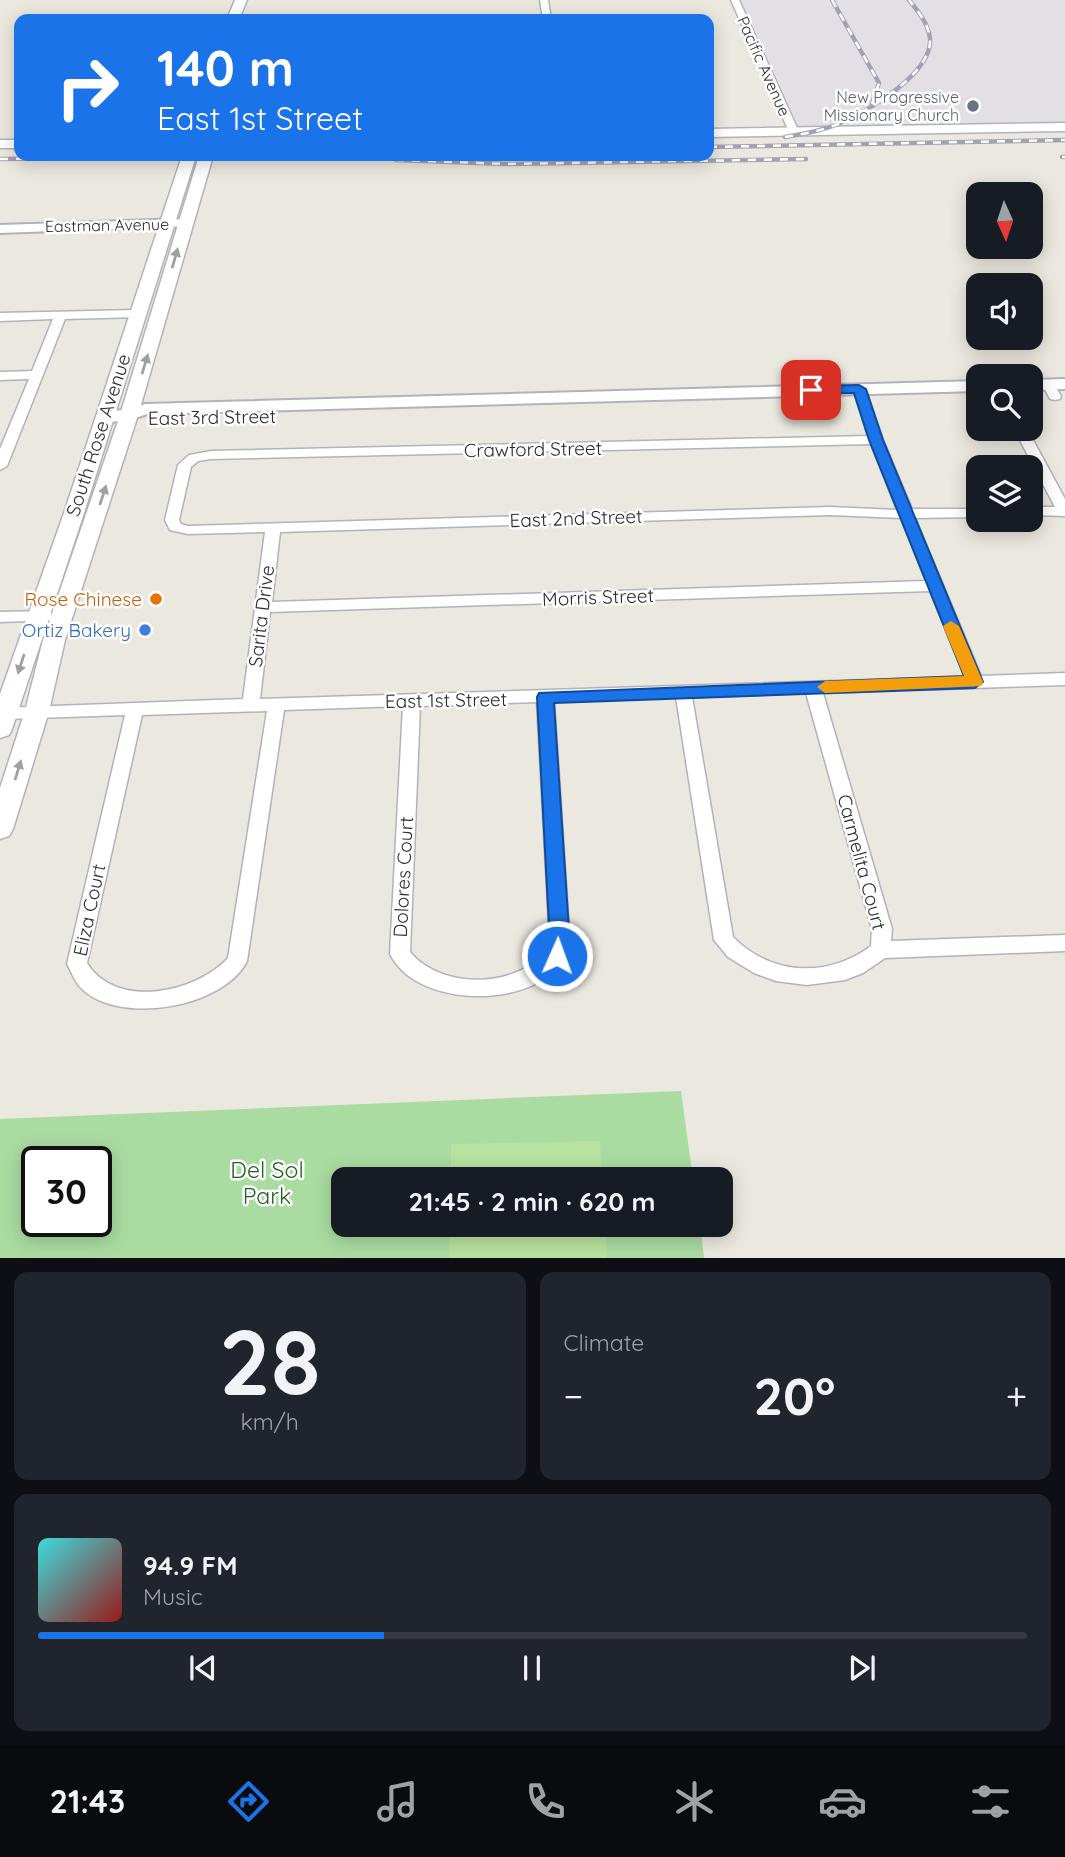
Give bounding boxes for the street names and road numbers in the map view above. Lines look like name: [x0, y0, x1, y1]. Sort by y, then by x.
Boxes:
street label: Pacific Avenue: [733, 13, 795, 119]
street label: Eastman Avenue: [45, 214, 169, 236]
street label: South Rose Avenue: [60, 351, 136, 519]
street label: East 3rd Street: [148, 404, 276, 430]
street label: Crawford Street: [464, 436, 602, 462]
street label: East 2nd Street: [509, 504, 643, 532]
street label: Sarita Drive: [243, 564, 279, 668]
street label: Morris Street: [542, 583, 654, 611]
street label: East 1st Street: [385, 687, 507, 713]
street label: Carmelita Court: [832, 792, 892, 932]
street label: Dolores Court: [388, 816, 418, 938]
street label: Eliza Court: [68, 862, 110, 958]

